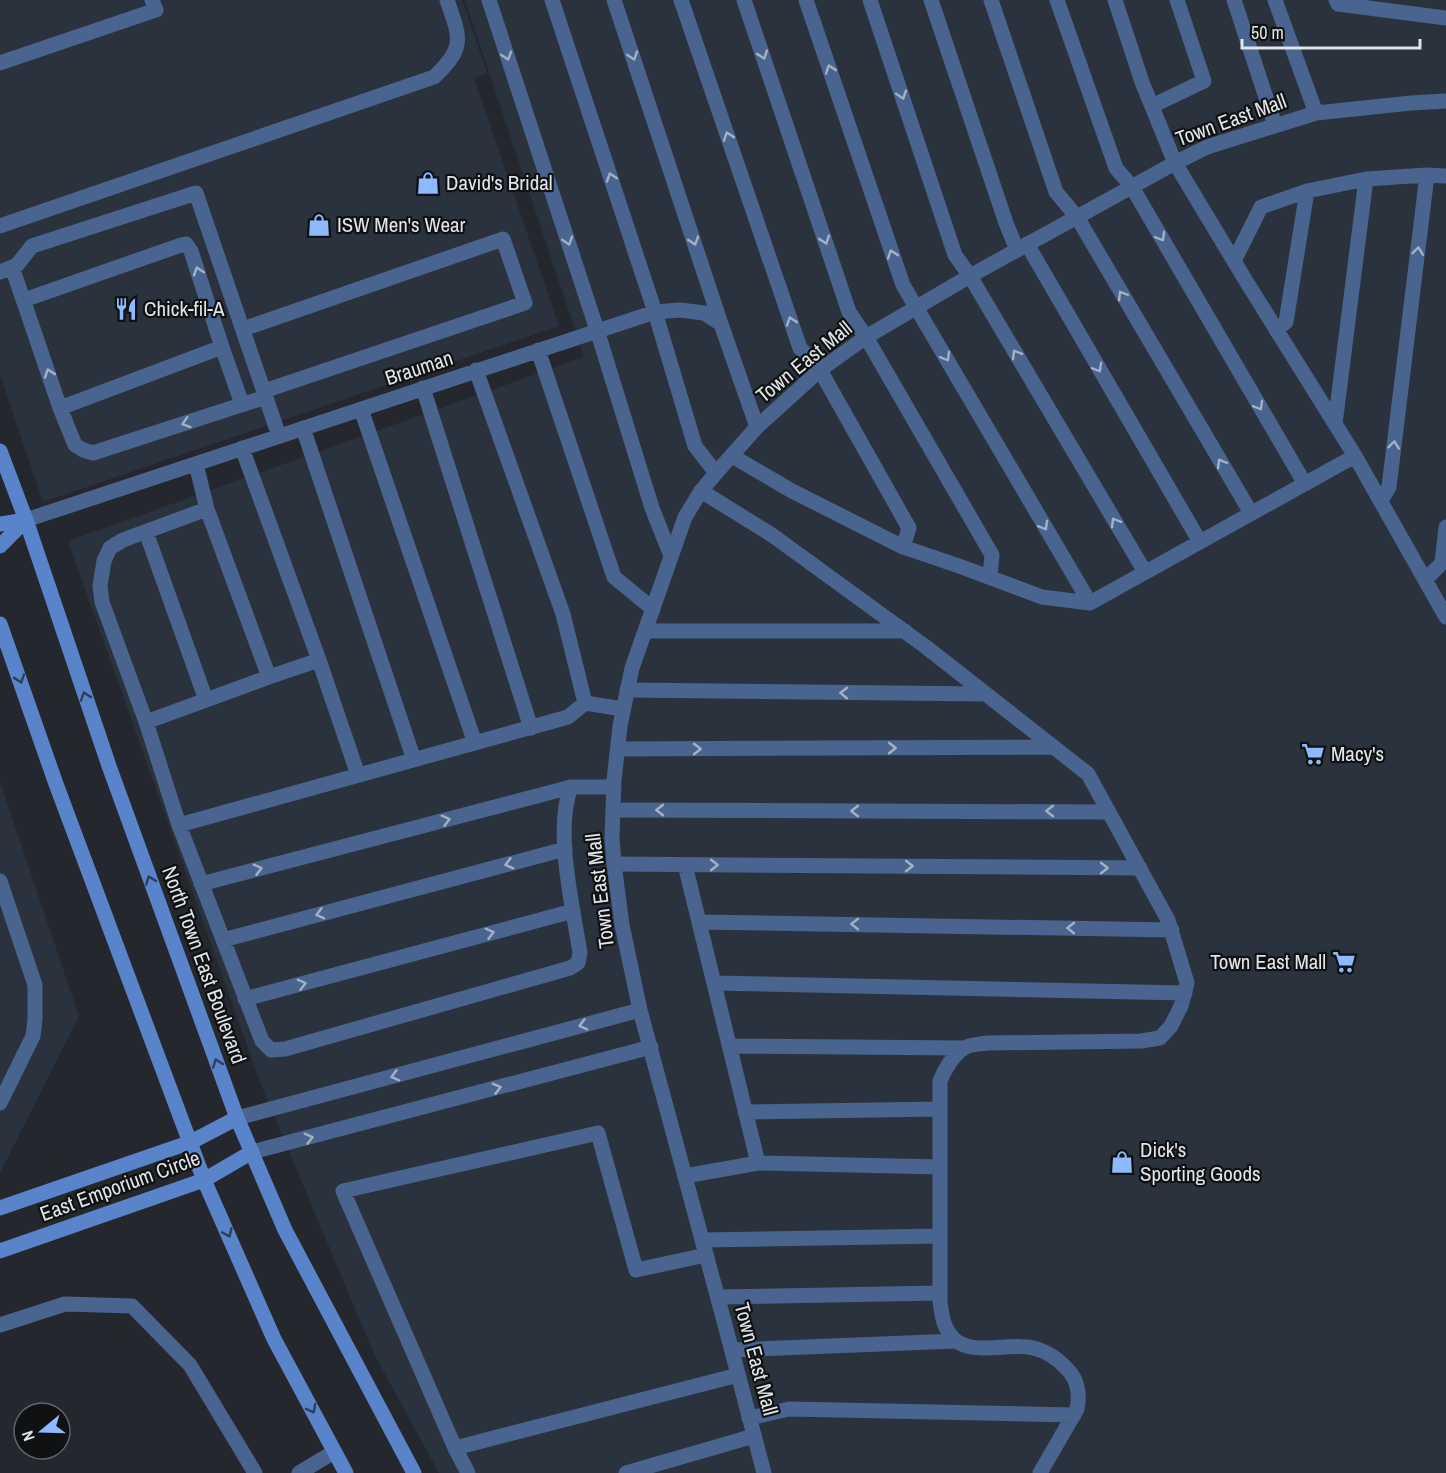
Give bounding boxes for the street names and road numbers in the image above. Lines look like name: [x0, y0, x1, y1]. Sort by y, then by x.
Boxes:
street label: Town East Mall: [1171, 86, 1290, 153]
street label: Town East Mall: [750, 314, 858, 409]
street label: Brauman: [381, 343, 457, 392]
street label: Town East Mall: [578, 832, 621, 950]
street label: North Town East Boulevard: [155, 862, 254, 1068]
street label: East Emporium Circle: [36, 1143, 204, 1228]
street label: Town East Mall: [727, 1299, 785, 1419]

